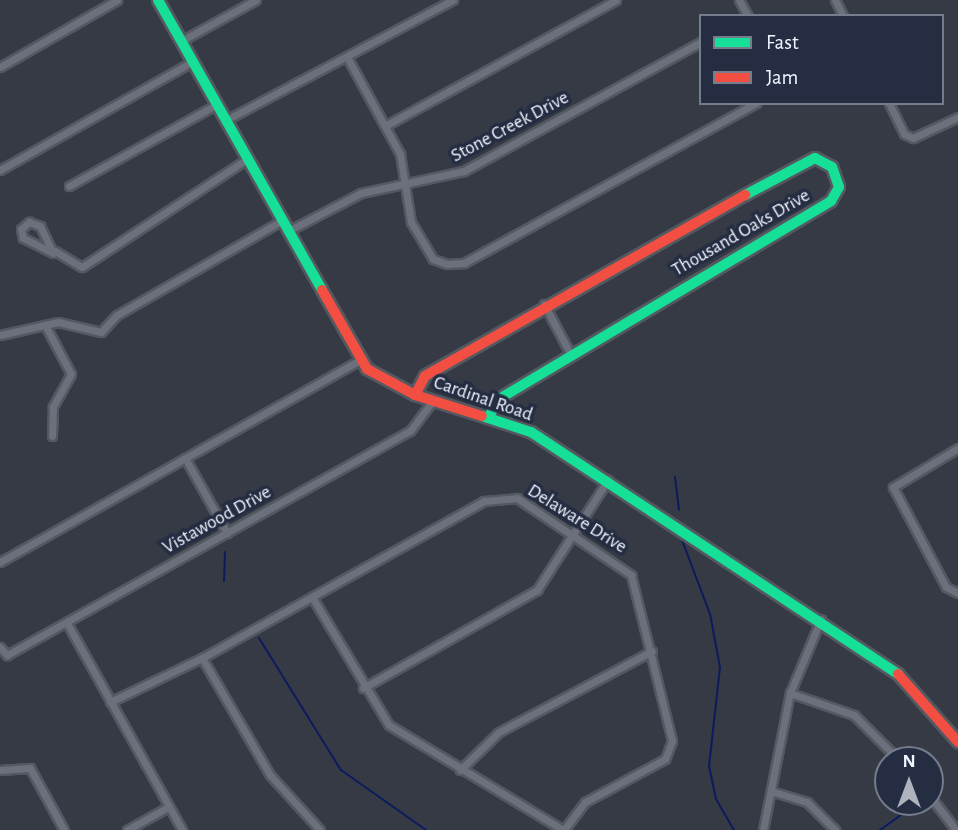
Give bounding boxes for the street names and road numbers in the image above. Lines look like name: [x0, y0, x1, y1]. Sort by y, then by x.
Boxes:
street label: Stone Creek Drive: [447, 86, 573, 168]
street label: Thousand Oaks Drive: [668, 184, 814, 282]
street label: Cardinal Road: [430, 371, 536, 427]
street label: Delaware Drive: [523, 479, 631, 559]
street label: Vistawood Drive: [159, 481, 275, 559]

